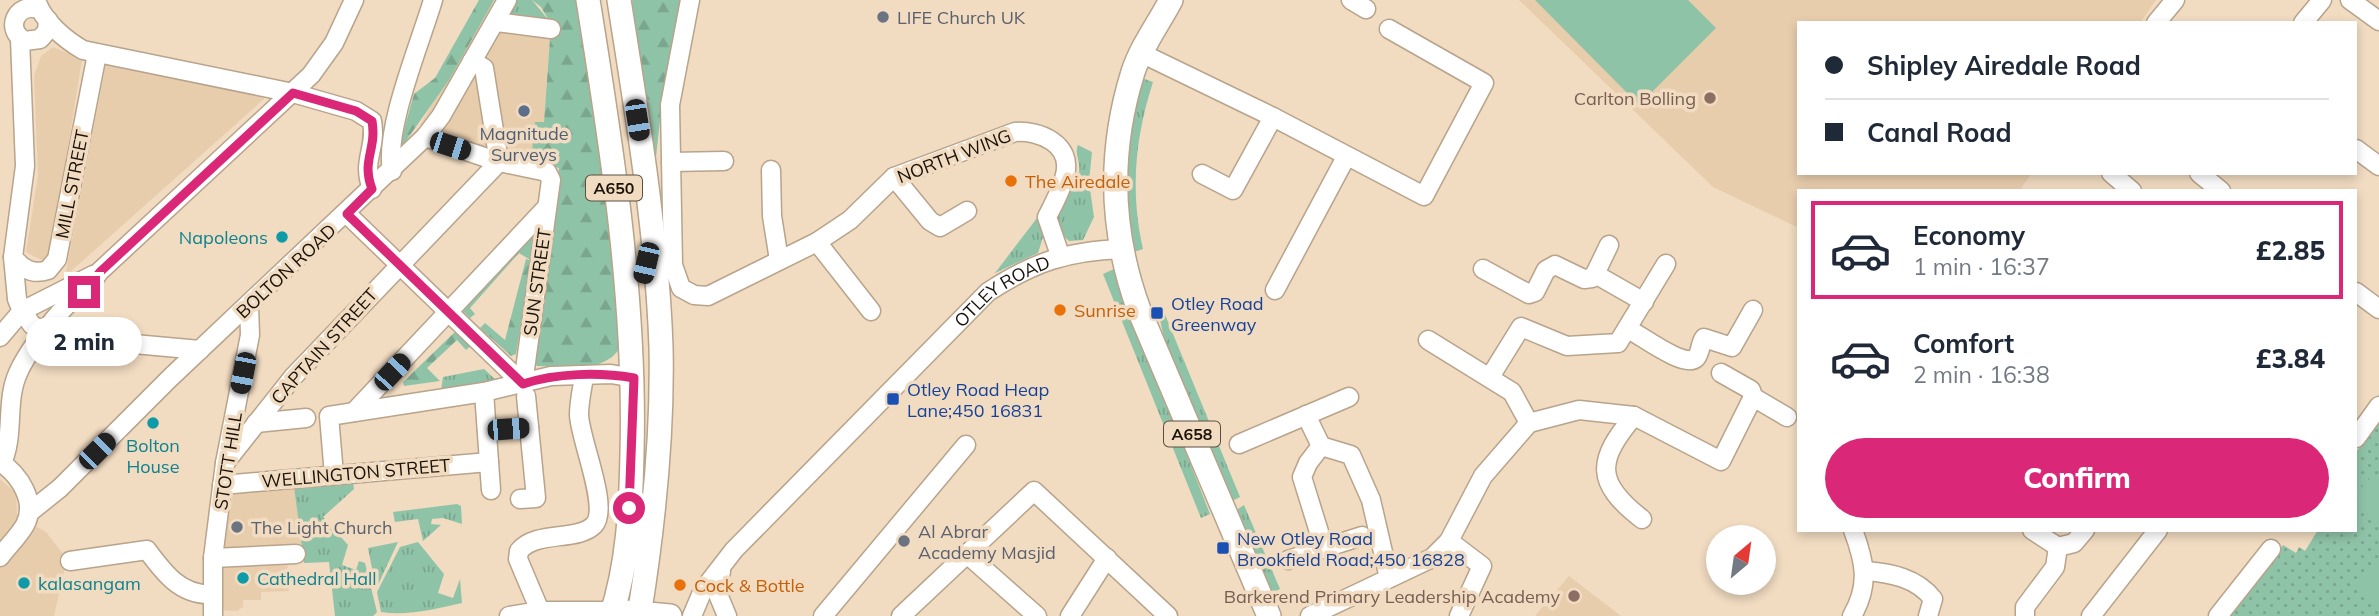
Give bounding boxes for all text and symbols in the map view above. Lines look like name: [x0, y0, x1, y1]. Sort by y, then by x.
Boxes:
place label: LIFE Church UK: [897, 6, 1026, 29]
marker: LIFE Church UK: [875, 9, 891, 25]
text: Shipley Airedale Road: [1867, 49, 2141, 82]
place label: Carlton Bolling: [1574, 87, 1696, 110]
marker: Carlton Bolling: [1702, 90, 1718, 106]
car: [624, 98, 651, 142]
marker: Magnitude Surveys: [516, 103, 532, 119]
text: Canal Road: [1867, 116, 2012, 149]
place label: Magnitude Surveys: [479, 122, 569, 166]
street label: NORTH WING: [894, 124, 1014, 188]
street label: MILL STREET: [50, 127, 94, 240]
car: [427, 130, 474, 162]
place label: The Airedale: [1025, 170, 1130, 193]
marker: The Airedale: [1003, 173, 1019, 189]
road number: A650: [586, 176, 642, 200]
street label: BOLTON ROAD: [231, 219, 341, 323]
icon: car: [1829, 219, 1892, 282]
text: Economy: [1913, 219, 2025, 252]
place label: Napoleons: [179, 226, 268, 249]
street label: SUN STREET: [518, 227, 556, 337]
marker: Napoleons: [274, 229, 290, 245]
text: £2.85: [2256, 234, 2325, 267]
car: [632, 240, 661, 286]
street label: OTLEY ROAD: [949, 250, 1053, 332]
text: 1 min · 16:37: [1913, 252, 2050, 281]
route end: [68, 276, 100, 308]
street label: CAPTAIN STREET: [266, 283, 382, 409]
place label: Otley Road Greenway: [1171, 292, 1264, 336]
place label: Sunrise: [1074, 299, 1136, 322]
marker: Sunrise: [1052, 302, 1068, 318]
marker: Otley Road Greenway: [1149, 305, 1165, 321]
callout: 2 min: [26, 316, 142, 366]
text: 2 min: [53, 327, 115, 356]
icon: car: [1829, 327, 1892, 390]
text: Comfort: [1913, 327, 2014, 360]
text: £3.84: [2256, 342, 2325, 375]
car: [370, 349, 415, 395]
car: [229, 350, 258, 396]
text: 2 min · 16:38: [1913, 360, 2050, 389]
place label: Otley Road Heap Lane;450 16831: [907, 378, 1049, 422]
marker: Otley Road Heap Lane;450 16831: [885, 391, 901, 407]
street label: STOTT HILL: [209, 410, 247, 512]
marker: Bolton House: [145, 415, 161, 431]
car: [487, 417, 530, 441]
road number: A658: [1164, 422, 1220, 446]
car: [75, 429, 120, 473]
place label: Bolton House: [126, 434, 180, 478]
button: Confirm: [1825, 438, 2329, 518]
street label: WELLINGTON STREET: [261, 453, 452, 493]
route start: [613, 492, 645, 524]
place label: The Light Church: [251, 516, 393, 539]
marker: The Light Church: [229, 519, 245, 535]
place label: Al Abrar Academy Masjid: [918, 520, 1056, 564]
north arrow: [1706, 525, 1776, 595]
map controls: [1706, 525, 1776, 595]
place label: New Otley Road Brookfield Road;450 16828: [1237, 527, 1465, 571]
marker: Al Abrar Academy Masjid: [896, 533, 912, 549]
marker: New Otley Road Brookfield Road;450 16828: [1215, 540, 1231, 556]
place label: Cathedral Hall: [257, 567, 377, 590]
marker: Cathedral Hall: [235, 570, 251, 586]
place label: kalasangam: [38, 572, 141, 595]
place label: Cock & Bottle: [694, 574, 804, 597]
marker: kalasangam: [16, 575, 32, 591]
marker: Cock & Bottle: [672, 577, 688, 593]
place label: Barkerend Primary Leadership Academy: [1224, 585, 1560, 608]
marker: Barkerend Primary Leadership Academy: [1566, 588, 1582, 604]

